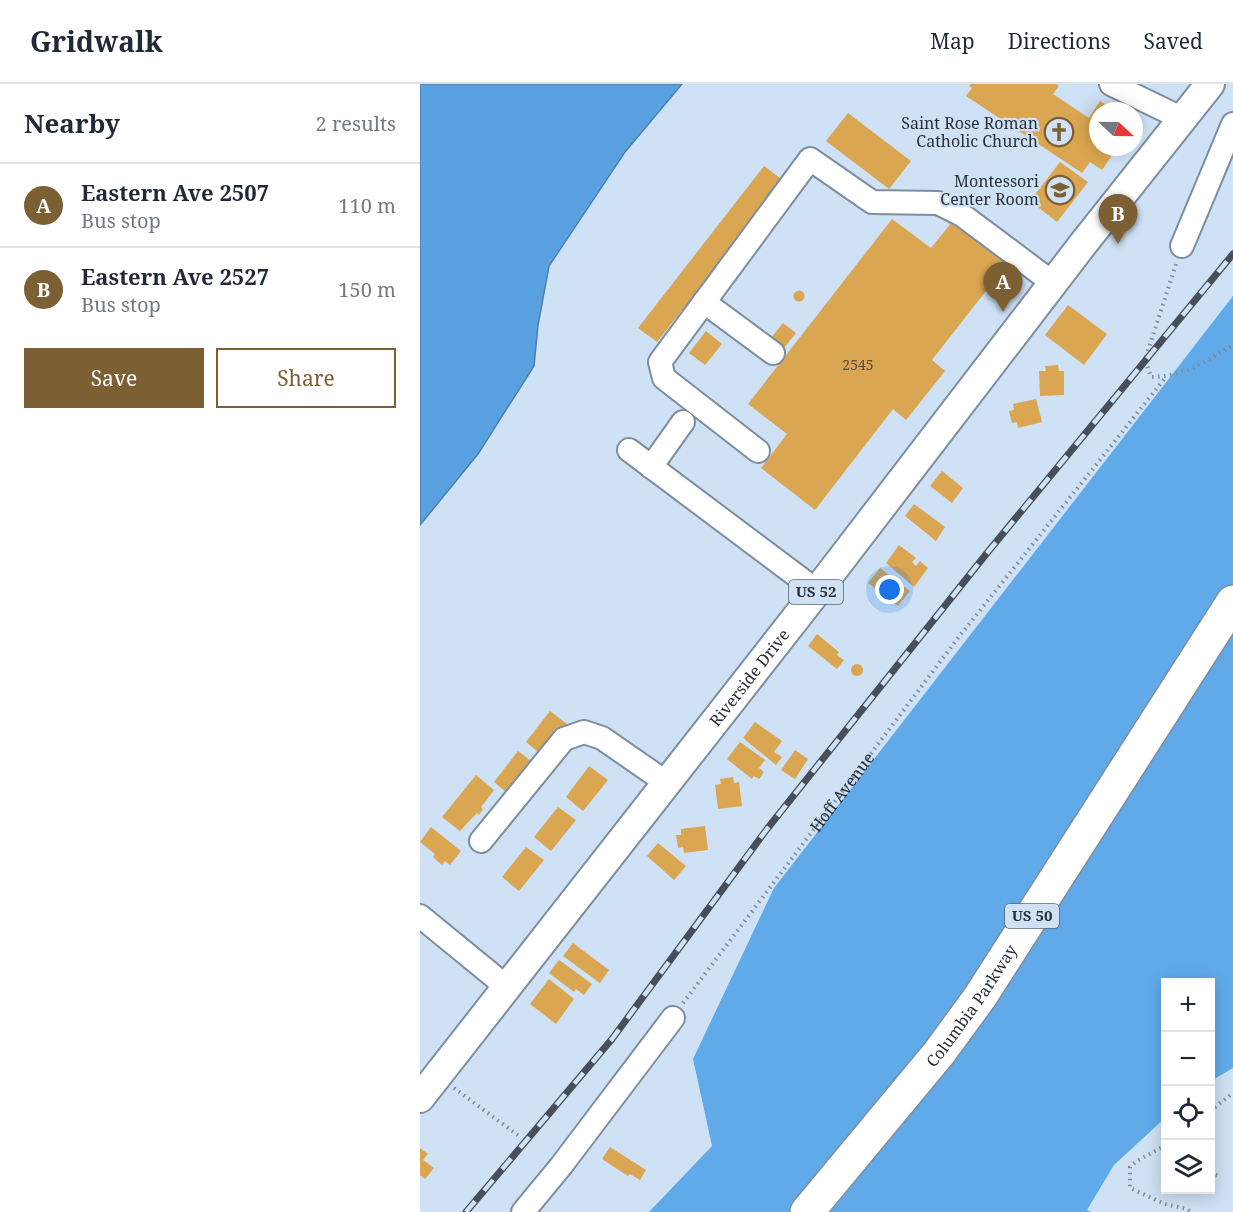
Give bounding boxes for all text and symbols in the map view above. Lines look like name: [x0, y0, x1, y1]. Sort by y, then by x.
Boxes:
text: Gridwalk: [30, 22, 163, 60]
text: Map: [930, 27, 975, 55]
text: Directions: [1008, 27, 1110, 55]
text: Saved: [1143, 27, 1203, 55]
north arrow: [1089, 102, 1143, 156]
text: Nearby: [24, 105, 120, 141]
text: 2 results: [316, 110, 396, 137]
place label: Saint Rose Roman Catholic Church: [901, 112, 1038, 152]
church icon: Saint Rose Roman Catholic Church: [1043, 116, 1075, 148]
place label: Montessori Center Room: [940, 170, 1039, 210]
school or university icon: Montessori Center Room: [1044, 174, 1076, 206]
text: Eastern Ave 2507: [81, 177, 269, 207]
text: A: [36, 192, 51, 219]
text: 110 m: [338, 192, 396, 219]
pin: B: [1098, 194, 1138, 244]
text: Bus stop: [81, 207, 161, 234]
text: Eastern Ave 2527: [81, 261, 269, 291]
pin: A: [984, 262, 1022, 312]
text: B: [37, 276, 50, 303]
text: 150 m: [338, 276, 396, 303]
text: Bus stop: [81, 291, 161, 318]
button: Save: [24, 348, 204, 408]
button: Share: [216, 348, 396, 408]
house number: 2545: [842, 355, 874, 374]
your location: [875, 575, 904, 604]
road number: US 52: [789, 580, 843, 604]
street label: Riverside Drive: [704, 624, 794, 731]
street label: Hoff Avenue: [805, 748, 879, 837]
road number: US 50: [1005, 904, 1059, 928]
street label: Columbia Parkway: [921, 940, 1022, 1072]
map controls: [1161, 978, 1215, 1194]
button: +: [1161, 978, 1215, 1032]
button: −: [1161, 1032, 1215, 1086]
button: locate: [1161, 1086, 1215, 1140]
button: layers: [1161, 1140, 1215, 1194]

